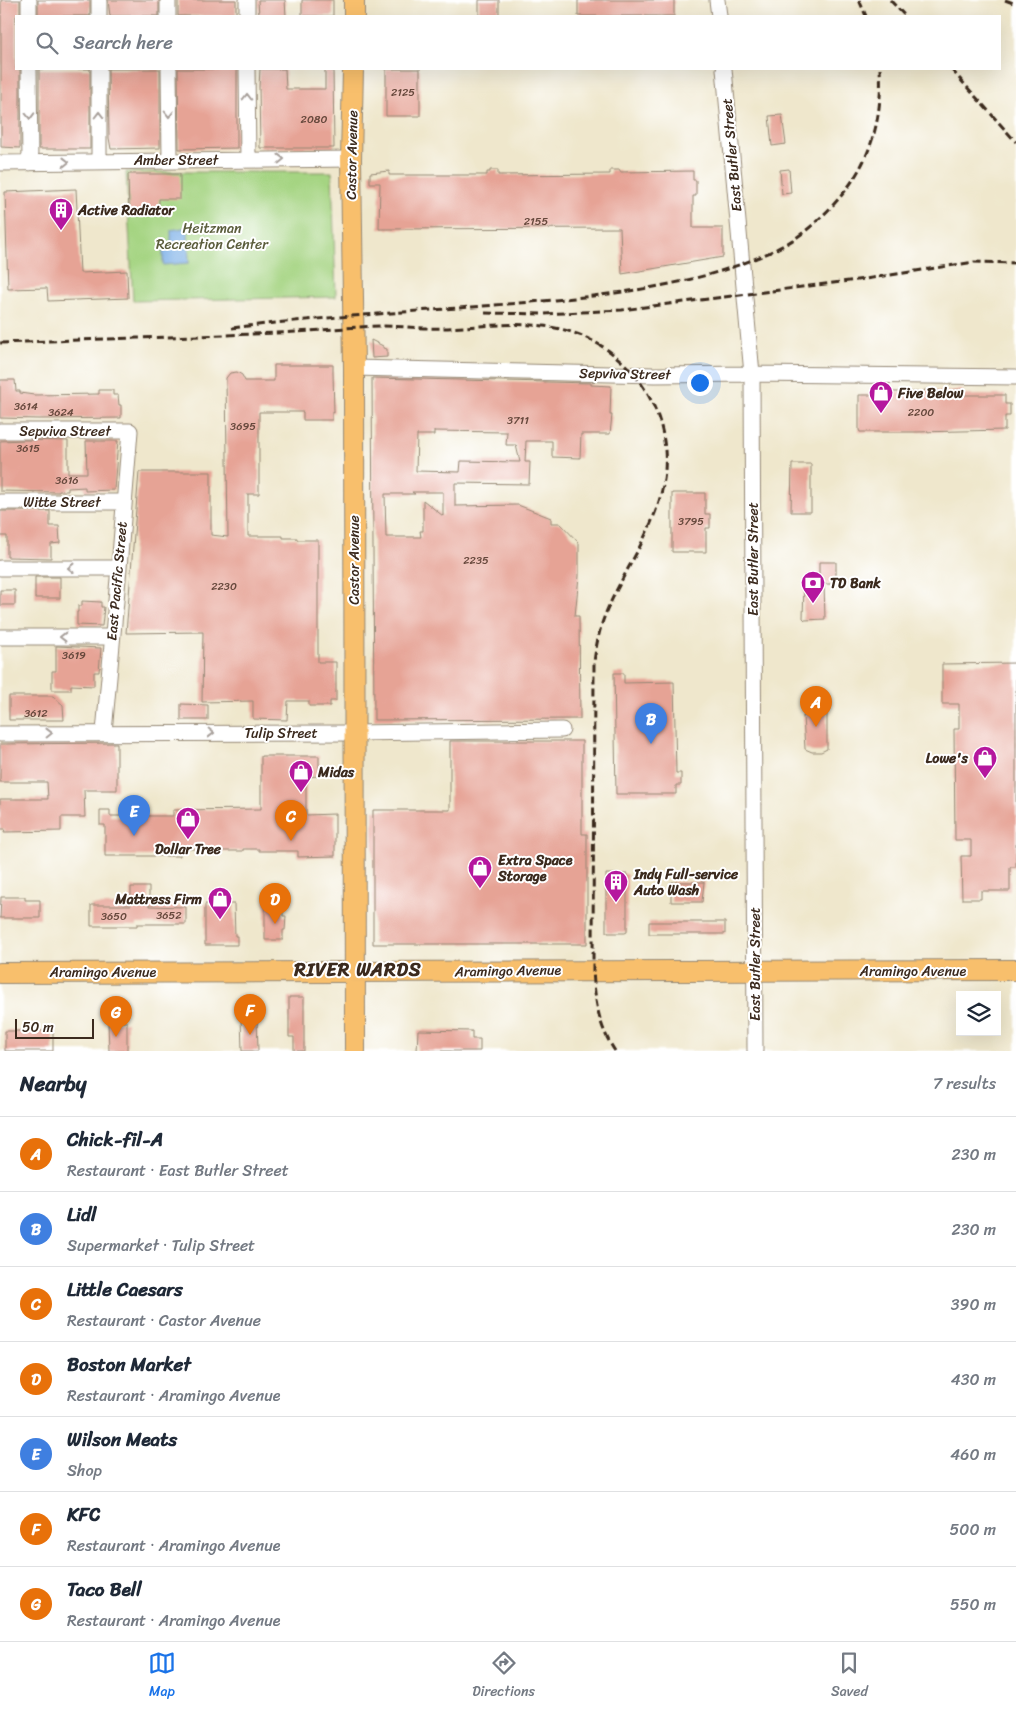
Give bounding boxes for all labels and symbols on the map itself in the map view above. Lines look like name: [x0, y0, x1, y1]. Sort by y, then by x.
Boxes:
house number: 2125: [391, 83, 415, 102]
one-way arrow: [242, 92, 252, 100]
street label: East Butler Street: [715, 97, 749, 213]
one-way arrow: [164, 110, 174, 118]
house number: 2080: [301, 110, 327, 129]
street label: Castor Avenue: [339, 110, 365, 200]
one-way arrow: [94, 111, 104, 118]
one-way arrow: [25, 112, 35, 120]
street label: Amber Street: [133, 148, 219, 173]
one-way arrow: [278, 154, 285, 164]
one-way arrow: [62, 157, 70, 167]
building icon: Active Radiator: [48, 197, 74, 231]
place label: Active Radiator: [77, 198, 175, 223]
house number: 2155: [524, 212, 549, 231]
park label: Heitzman Recreation Center: [156, 216, 269, 257]
street label: Sepviva Street: [579, 361, 672, 387]
your location: [687, 370, 713, 396]
shop icon: Five Below: [868, 380, 894, 414]
place label: Five Below: [897, 381, 964, 406]
house number: 3614: [14, 397, 38, 416]
house number: 3624: [48, 403, 74, 422]
house number: 2200: [908, 403, 934, 422]
house number: 3711: [507, 411, 529, 430]
house number: 3695: [230, 417, 256, 436]
street label: Sepviva Street: [19, 419, 112, 444]
house number: 3615: [16, 439, 40, 458]
house number: 3616: [55, 471, 79, 490]
street label: Witte Street: [23, 490, 102, 515]
street label: East Butler Street: [741, 502, 766, 616]
house number: 3795: [678, 512, 704, 531]
street label: Castor Avenue: [342, 515, 367, 605]
street label: East Pacific Street: [99, 520, 135, 642]
house number: 2235: [463, 551, 489, 570]
one-way arrow: [66, 563, 74, 573]
bank icon: TD Bank: [800, 570, 826, 604]
place label: TD Bank: [830, 571, 881, 596]
house number: 2230: [211, 577, 237, 596]
one-way arrow: [59, 632, 66, 642]
house number: 3619: [62, 646, 86, 665]
pin: A: [800, 686, 832, 727]
pin: B: [635, 703, 667, 744]
house number: 3612: [24, 704, 48, 723]
street label: Tulip Street: [244, 721, 318, 746]
one-way arrow: [45, 728, 53, 738]
one-way arrow: [208, 728, 215, 738]
shop icon: Lowe's: [972, 745, 998, 779]
place label: Lowe's: [926, 746, 969, 771]
shop icon: Midas: [288, 759, 314, 793]
place label: Midas: [317, 760, 355, 785]
pin: E: [118, 795, 150, 836]
pin: C: [275, 800, 307, 841]
shop icon: Dollar Tree: [175, 806, 201, 840]
place label: Dollar Tree: [155, 837, 222, 862]
place label: Extra Space Storage: [497, 848, 573, 889]
shop icon: Extra Space Storage: [467, 855, 493, 889]
place label: Indy Full-service Auto Wash: [633, 862, 739, 903]
building icon: Indy Full-service Auto Wash: [603, 869, 629, 903]
pin: D: [259, 883, 291, 924]
shop icon: Mattress Firm: [207, 886, 233, 920]
place label: Mattress Firm: [114, 887, 202, 912]
house number: 3652: [156, 906, 182, 925]
house number: 3650: [101, 907, 127, 926]
street label: East Butler Street: [743, 907, 768, 1021]
district label: RIVER WARDS: [293, 953, 422, 986]
street label: Aramingo Avenue: [454, 958, 562, 984]
street label: Aramingo Avenue: [859, 959, 967, 984]
street label: Aramingo Avenue: [49, 960, 157, 985]
pin: F: [234, 994, 266, 1035]
pin: G: [100, 996, 132, 1037]
scale bar: [15, 1016, 94, 1039]

